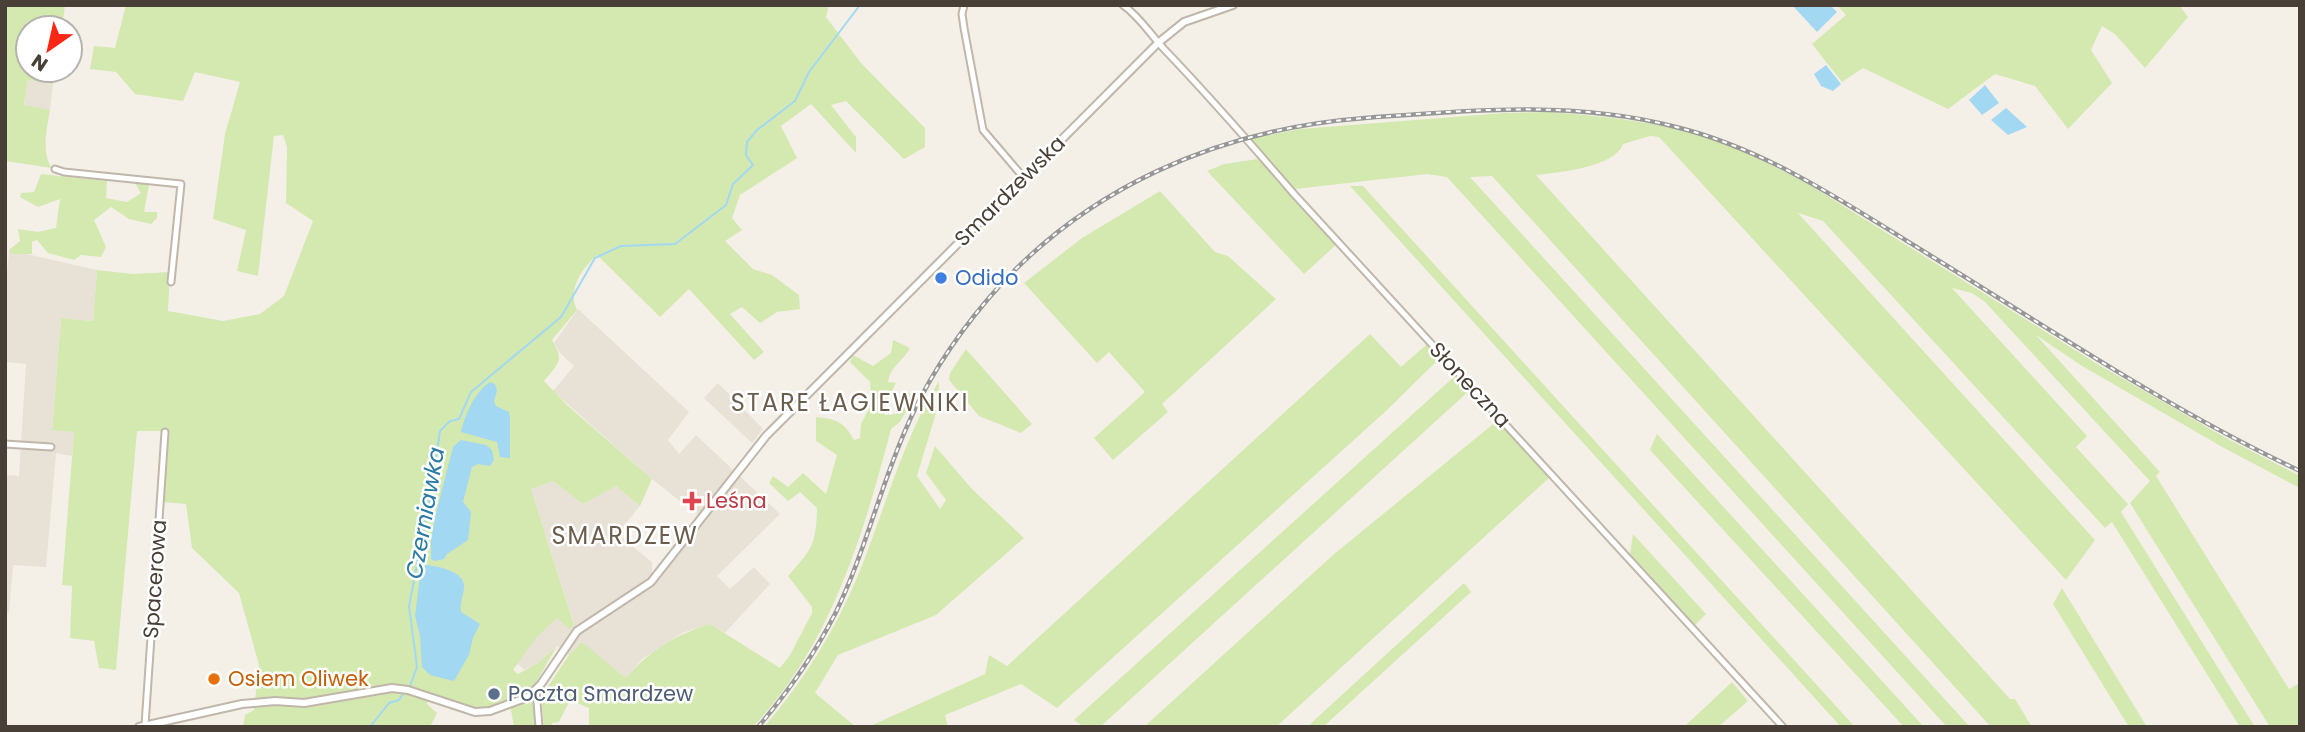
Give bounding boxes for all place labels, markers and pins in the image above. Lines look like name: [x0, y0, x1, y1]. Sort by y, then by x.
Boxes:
place label: Odido: [955, 263, 1019, 292]
marker: Odido: [933, 270, 949, 286]
place label: Leśna: [706, 486, 767, 515]
marker: Leśna: [684, 493, 700, 509]
place label: Osiem Oliwek: [228, 664, 369, 693]
marker: Osiem Oliwek: [206, 671, 222, 687]
place label: Poczta Smardzew: [508, 679, 693, 708]
marker: Poczta Smardzew: [486, 686, 502, 702]

